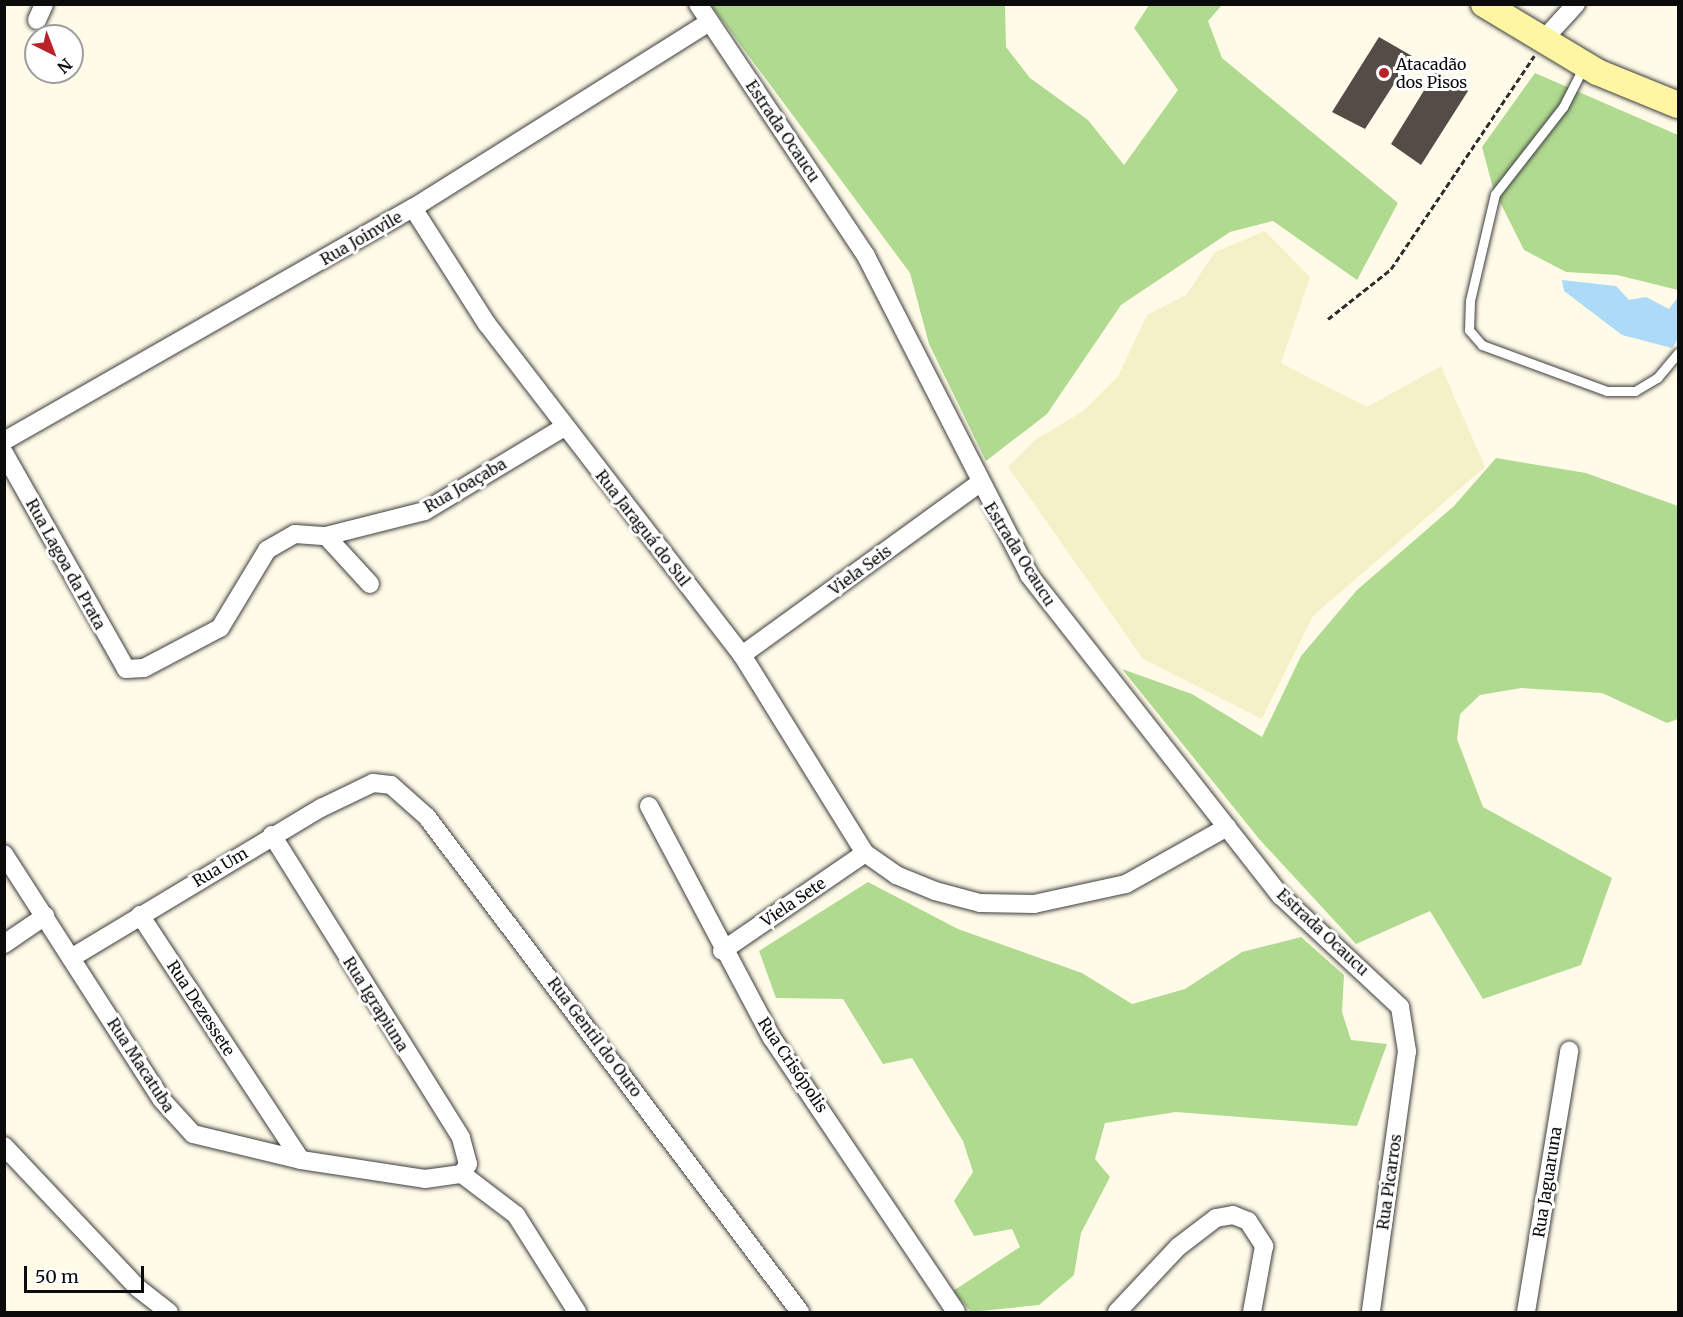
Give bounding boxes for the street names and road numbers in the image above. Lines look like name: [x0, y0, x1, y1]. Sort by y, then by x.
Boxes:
street label: Estrada Ocaucu: [742, 76, 824, 186]
street label: Rua Joinvile: [317, 207, 405, 269]
street label: Rua Joaçaba: [420, 454, 510, 516]
street label: Rua Jaraguá do Sul: [592, 466, 694, 590]
street label: Rua Lagoa da Prata: [22, 495, 110, 633]
street label: Estrada Ocaucu: [980, 499, 1060, 609]
street label: Viela Seis: [825, 541, 895, 599]
street label: Rua Um: [189, 843, 251, 891]
street label: Viela Sete: [757, 873, 829, 931]
street label: Estrada Ocaucu: [1273, 884, 1373, 980]
street label: Rua Igrapiuna: [339, 953, 413, 1055]
street label: Rua Dezessete: [163, 957, 239, 1059]
street label: Rua Gentil do Ouro: [544, 973, 646, 1101]
street label: Rua Macatuba: [103, 1014, 179, 1116]
street label: Rua Crisópolis: [754, 1014, 832, 1116]
street label: Rua Jaguaruna: [1529, 1125, 1565, 1239]
street label: Rua Picarros: [1373, 1133, 1405, 1231]

